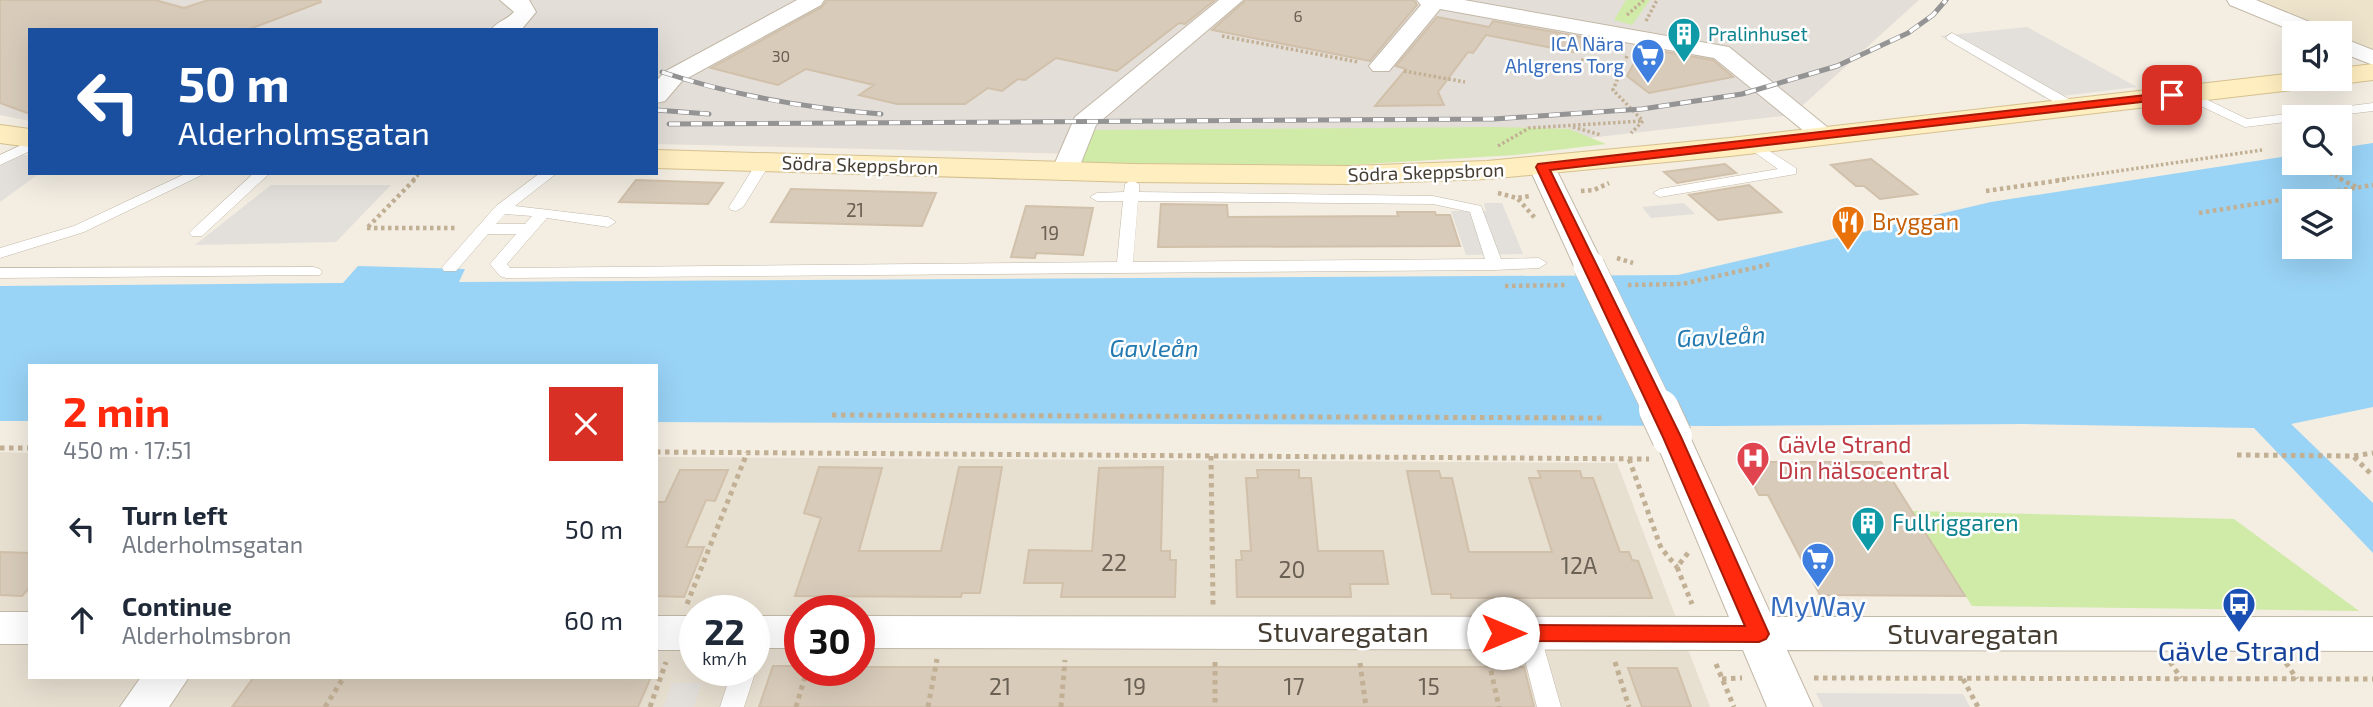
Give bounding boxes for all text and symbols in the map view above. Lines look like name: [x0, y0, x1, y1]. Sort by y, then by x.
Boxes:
house number: 6: [1293, 6, 1303, 25]
building icon: Pralinhuset: [1665, 15, 1703, 64]
map controls: [2282, 21, 2352, 259]
button: sound: [2282, 21, 2352, 91]
place label: Pralinhuset: [1708, 22, 1808, 45]
place label: ICA Nära Ahlgrens Torg: [1505, 32, 1624, 77]
supermarket icon: ICA Nära Ahlgrens Torg: [1629, 36, 1667, 85]
house number: 30: [772, 46, 790, 65]
text: 50 m: [178, 53, 290, 112]
icon: left: [63, 56, 154, 147]
pin: [2142, 65, 2202, 125]
icon: arrive: [2153, 76, 2191, 114]
button: search: [2282, 105, 2352, 175]
text: Alderholmsgatan: [178, 113, 430, 151]
street label: Södra Skeppsbron: [781, 150, 939, 179]
street label: Södra Skeppsbron: [1347, 157, 1505, 186]
button: layers: [2282, 189, 2352, 259]
house number: 21: [846, 198, 864, 221]
restaurant icon: Bryggan: [1829, 203, 1867, 252]
place label: Bryggan: [1872, 207, 1959, 235]
house number: 19: [1041, 221, 1059, 244]
water label: Gavleån: [1676, 319, 1766, 352]
water label: Gavleån: [1109, 333, 1199, 362]
text: 2 min: [63, 385, 170, 435]
button: close: [549, 387, 623, 461]
place label: Gävle Strand Din hälsocentral: [1778, 430, 1949, 484]
text: 450 m · 17:51: [63, 436, 192, 464]
hospital icon: Gävle Strand Din hälsocentral: [1734, 439, 1772, 488]
text: Turn left: [122, 499, 228, 530]
building icon: Fullriggaren: [1849, 504, 1887, 553]
place label: Fullriggaren: [1892, 508, 2019, 536]
icon: left: [63, 510, 101, 548]
text: 50 m: [565, 513, 623, 544]
text: Alderholmsgatan: [122, 530, 303, 558]
supermarket icon: MyWay: [1799, 540, 1837, 589]
house number: 22: [1101, 548, 1127, 576]
house number: 12A: [1561, 551, 1598, 579]
house number: 20: [1279, 555, 1305, 583]
bus stop icon: Gävle Strand: [2220, 585, 2258, 634]
place label: MyWay: [1770, 588, 1866, 622]
text: Continue: [122, 590, 232, 621]
speed limit sign: 30: [784, 595, 875, 686]
position arrow: [1466, 596, 1540, 670]
icon: ahead: [63, 601, 101, 639]
text: 60 m: [564, 604, 623, 635]
text: 22: [704, 610, 745, 652]
street label: Stuvaregatan: [1257, 614, 1429, 648]
street label: Stuvaregatan: [1887, 616, 2059, 650]
text: Alderholmsbron: [122, 621, 291, 649]
place label: Gävle Strand: [2158, 633, 2320, 667]
text: km/h: [702, 647, 747, 669]
house number: 21: [989, 672, 1011, 700]
house number: 19: [1124, 672, 1146, 700]
house number: 17: [1284, 672, 1305, 700]
house number: 15: [1418, 672, 1440, 700]

